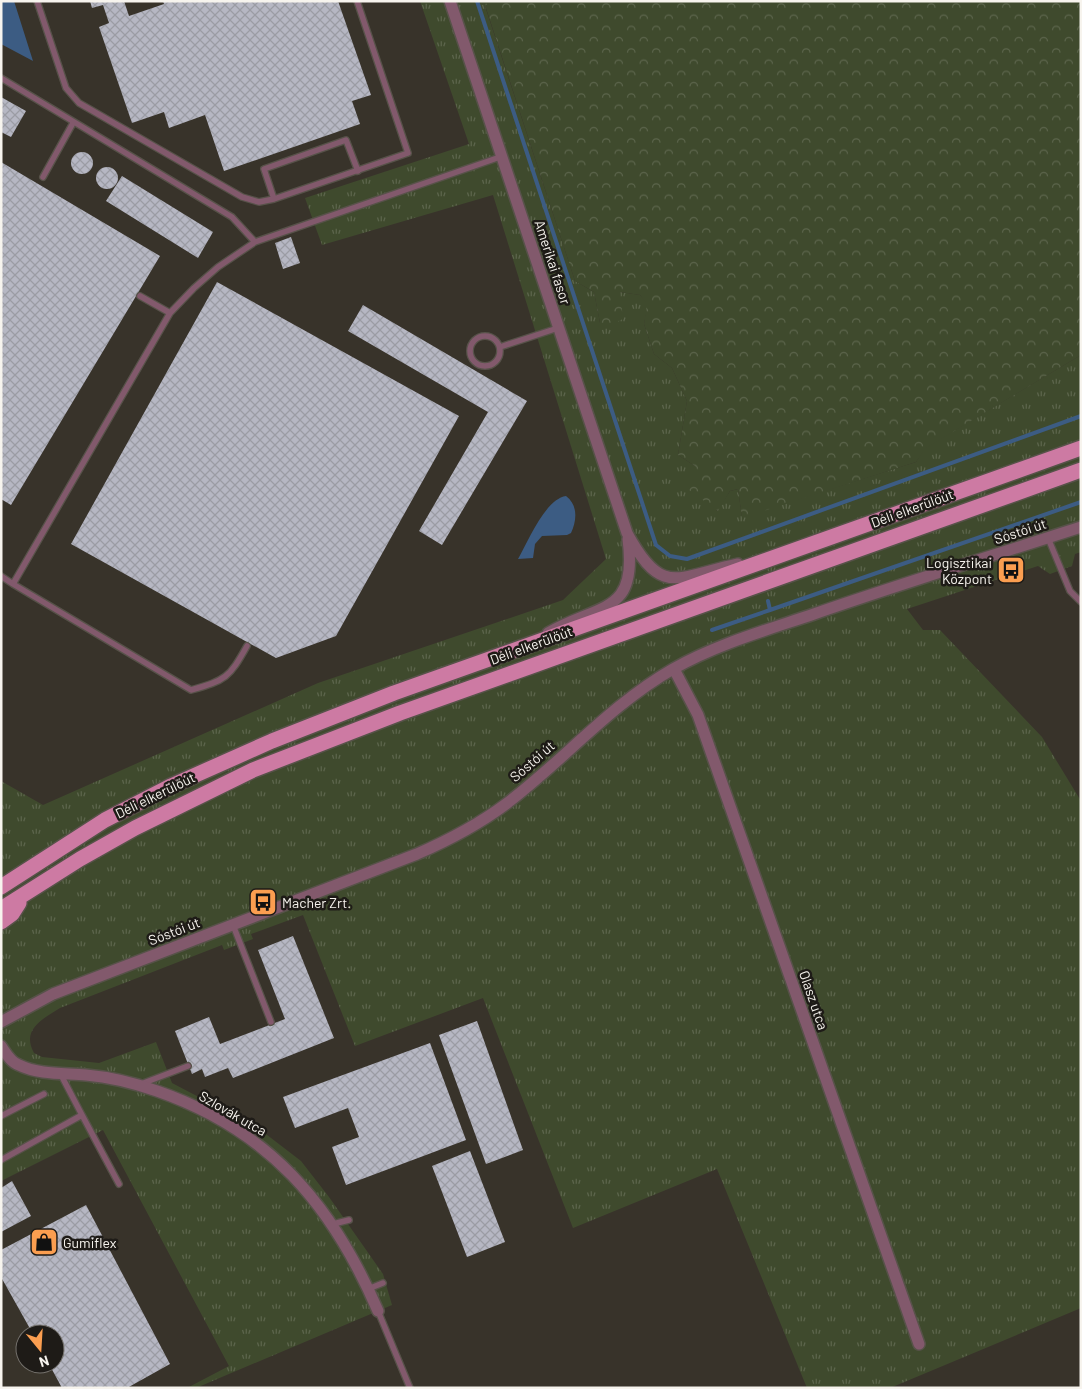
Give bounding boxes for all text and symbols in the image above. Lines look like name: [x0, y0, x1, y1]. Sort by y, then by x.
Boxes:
street label: Amerikai fasor: [531, 218, 575, 306]
street label: Déli elkerülőút: [868, 485, 956, 531]
street label: Sóstói út: [992, 515, 1048, 547]
place label: Logisztikai Központ: [926, 554, 992, 587]
bus stop icon: Logisztikai Központ: [996, 555, 1026, 585]
street label: Déli elkerülőút: [487, 622, 575, 668]
street label: Sóstói út: [506, 737, 558, 785]
street label: Déli elkerülőút: [112, 768, 198, 822]
bus stop icon: Macher Zrt.: [248, 887, 278, 917]
place label: Macher Zrt.: [282, 894, 351, 911]
street label: Sóstói út: [146, 913, 202, 949]
street label: Olasz utca: [796, 968, 832, 1032]
street label: Szlovák utca: [196, 1087, 270, 1139]
shop icon: Gumiflex: [29, 1227, 59, 1257]
place label: Gumiflex: [63, 1234, 117, 1251]
north arrow: [15, 1324, 65, 1374]
text: N: [37, 1352, 51, 1371]

